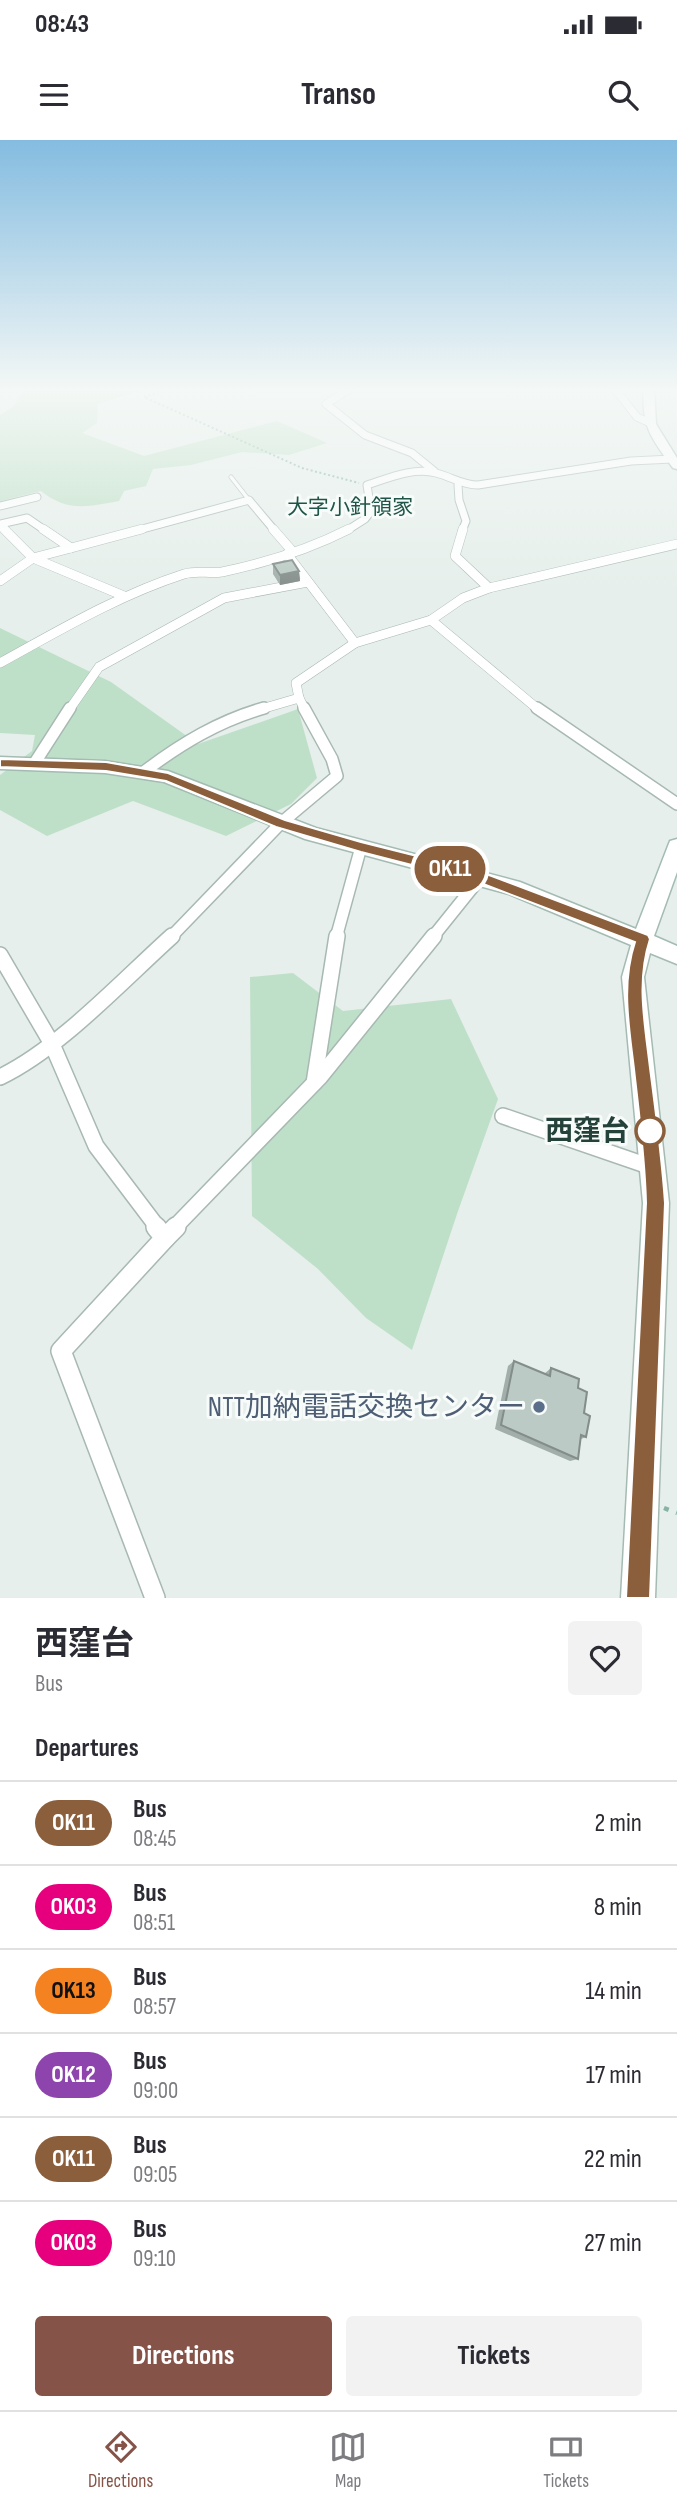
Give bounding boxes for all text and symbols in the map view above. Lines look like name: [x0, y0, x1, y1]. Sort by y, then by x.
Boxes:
text: 08:43: [35, 9, 89, 40]
text: Transo: [301, 75, 376, 114]
icon: menu: [35, 76, 73, 114]
icon: search: [604, 76, 642, 114]
district label: 大字小針領家: [287, 495, 413, 520]
line badge: OK11: [401, 846, 499, 892]
text: OK11: [428, 854, 472, 883]
place label: 西窪台: [545, 1115, 629, 1148]
marker: 西窪台: [635, 1116, 665, 1146]
place label: NTT加納電話交換センター: [208, 1391, 525, 1424]
marker: NTT加納電話交換センター: [531, 1399, 547, 1415]
button: heart: [568, 1621, 642, 1695]
text: 西窪台: [35, 1624, 134, 1664]
text: Bus: [35, 1670, 63, 1698]
text: Departures: [35, 1733, 139, 1764]
text: Bus: [133, 1794, 167, 1825]
text: OK11: [52, 1808, 95, 1837]
text: 2 min: [594, 1808, 642, 1839]
text: 08:45: [133, 1825, 177, 1853]
text: Bus: [133, 1878, 167, 1909]
text: OK03: [50, 1892, 97, 1921]
text: 8 min: [594, 1892, 642, 1923]
text: 08:51: [133, 1909, 175, 1937]
text: Bus: [133, 1962, 167, 1993]
text: OK13: [51, 1976, 96, 2005]
text: 14 min: [585, 1976, 642, 2007]
text: 08:57: [133, 1993, 176, 2021]
text: Bus: [133, 2046, 167, 2077]
text: OK12: [51, 2060, 96, 2089]
text: 17 min: [586, 2060, 642, 2091]
text: 09:00: [133, 2077, 178, 2105]
text: Bus: [133, 2130, 167, 2161]
text: OK11: [52, 2144, 95, 2173]
text: 22 min: [584, 2144, 642, 2175]
text: 09:05: [133, 2161, 177, 2189]
text: Bus: [133, 2214, 167, 2245]
text: OK03: [50, 2228, 97, 2257]
text: 27 min: [584, 2228, 642, 2259]
text: 09:10: [133, 2245, 176, 2273]
button: Directions: [35, 2316, 332, 2396]
button: Tickets: [346, 2316, 642, 2396]
tab: Directions: [88, 2428, 153, 2493]
tab: Map: [329, 2428, 367, 2493]
tab: Tickets: [543, 2428, 589, 2493]

